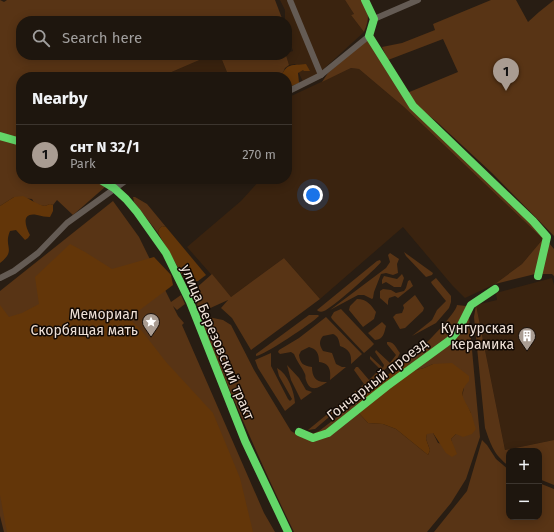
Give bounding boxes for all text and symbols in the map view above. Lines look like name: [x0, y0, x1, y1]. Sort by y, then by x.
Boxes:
search box: [16, 16, 292, 60]
icon: search: [30, 27, 52, 49]
text: Search here: [62, 29, 142, 47]
pin: 1: [493, 58, 519, 91]
text: Nearby: [32, 88, 87, 109]
text: снт N 32/1: [70, 138, 139, 156]
text: 1: [42, 147, 48, 162]
text: 270 m: [242, 147, 276, 162]
text: Park: [70, 156, 96, 171]
your location: [303, 185, 323, 205]
street label: улица Березовский тракт: [177, 262, 258, 423]
place label: Мемориал Скорбящая мать: [31, 306, 138, 339]
place icon: Мемориал Скорбящая мать: [141, 312, 161, 337]
place label: Кунгурская керамика: [440, 320, 514, 353]
building icon: Кунгурская керамика: [517, 326, 537, 351]
street label: Гончарный проезд: [324, 335, 431, 424]
map controls: [506, 448, 542, 520]
button: +: [506, 448, 542, 484]
button: −: [506, 484, 542, 520]

